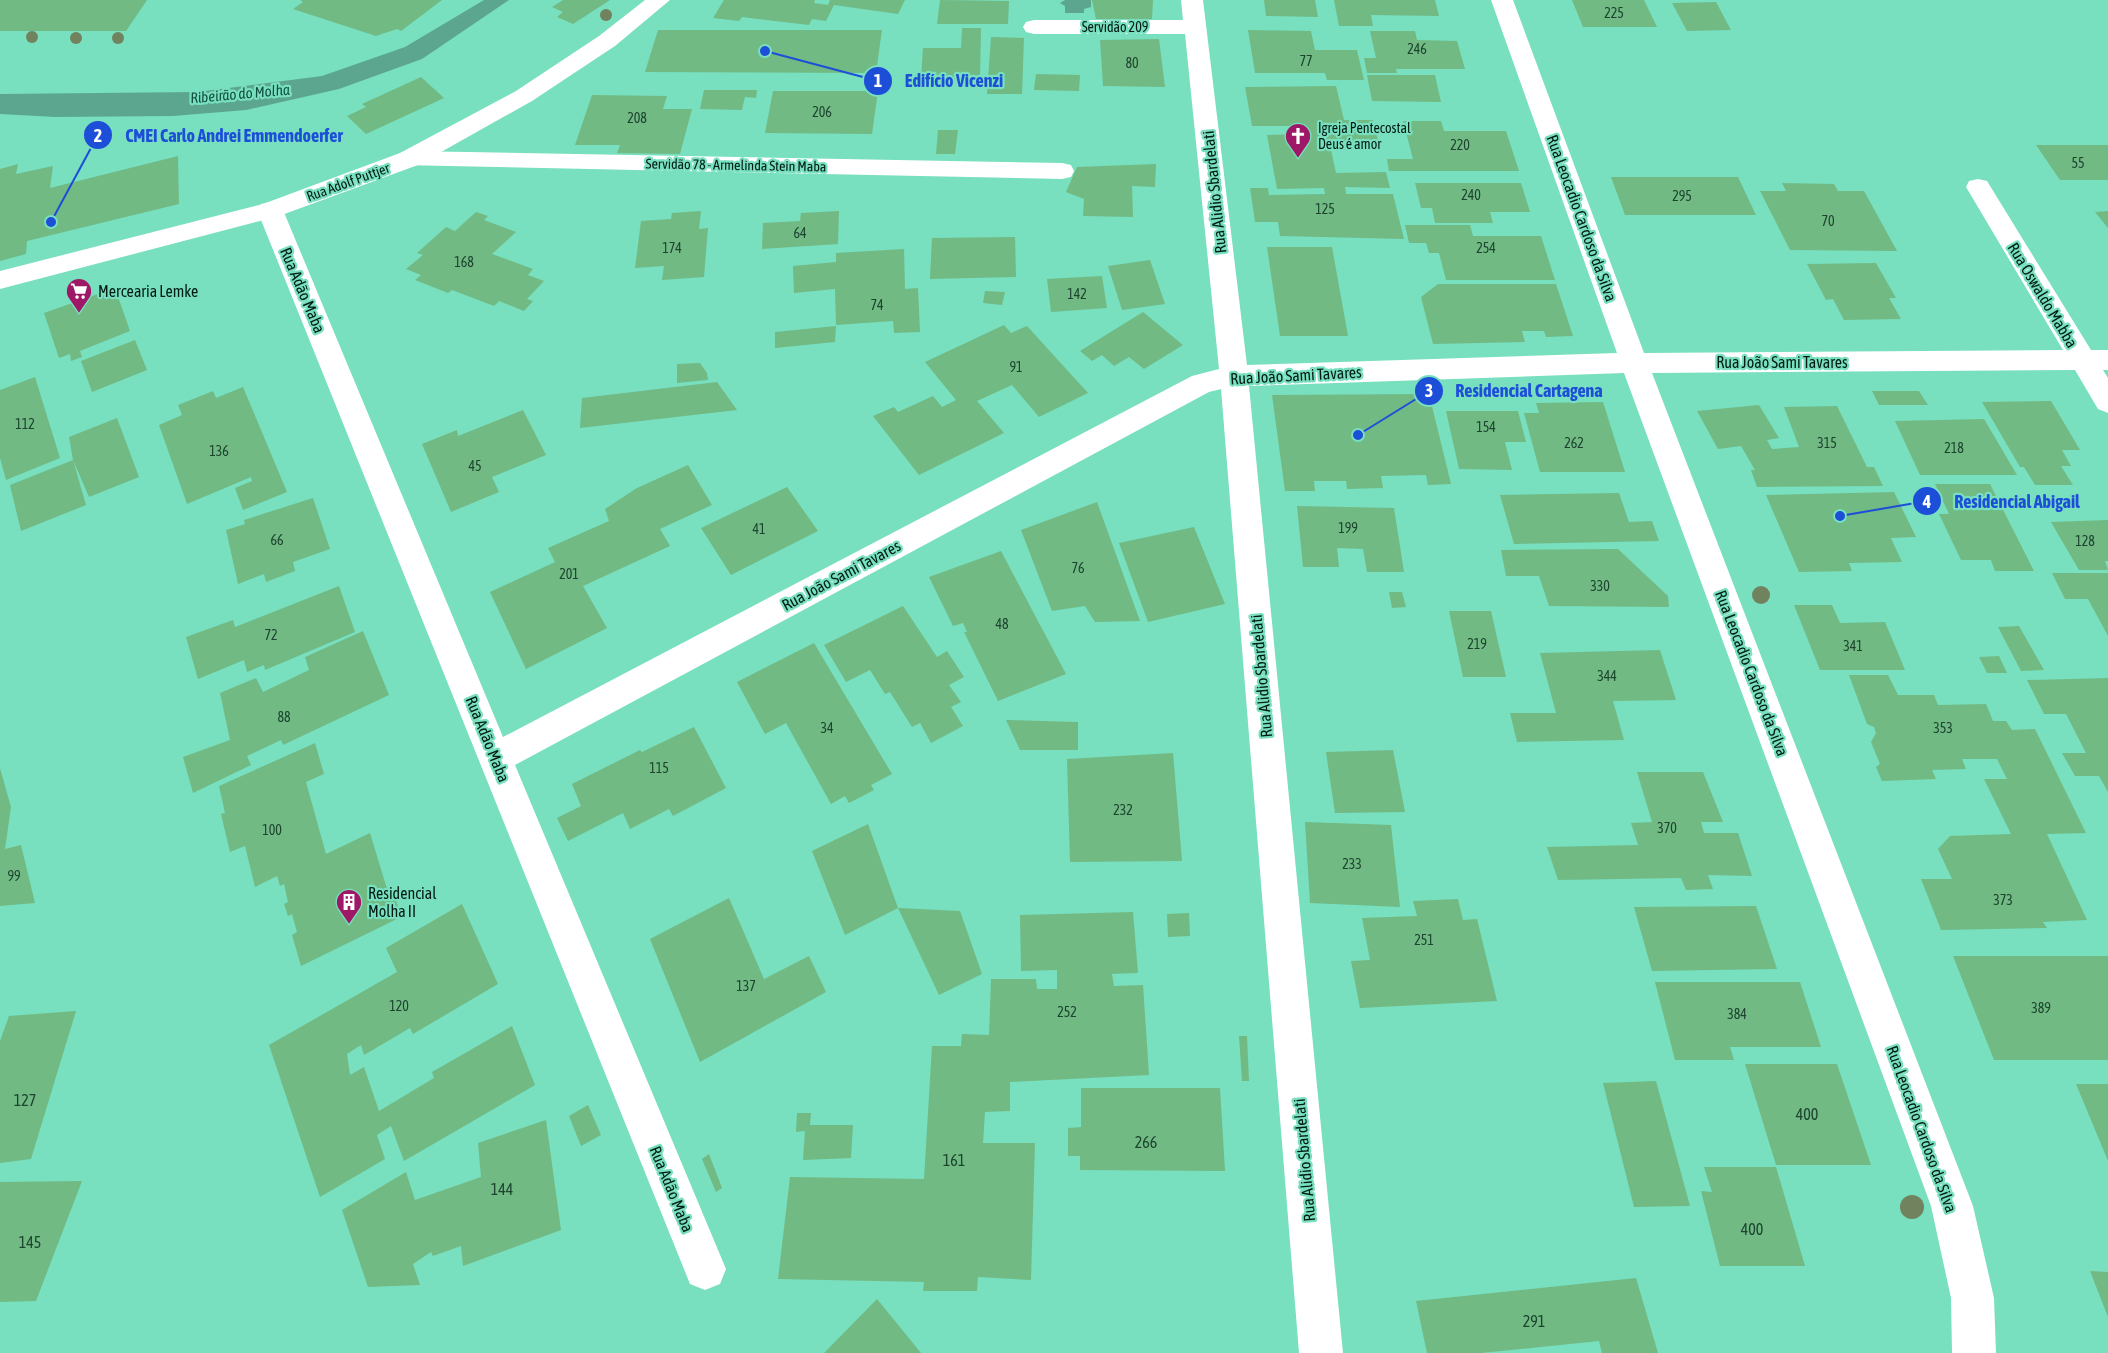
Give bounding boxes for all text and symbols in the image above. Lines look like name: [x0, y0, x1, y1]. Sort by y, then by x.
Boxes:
house number: 225: [1604, 5, 1624, 21]
street label: Servidão 209: [1082, 19, 1148, 35]
house number: 246: [1407, 41, 1427, 57]
house number: 77: [1299, 53, 1313, 69]
house number: 80: [1125, 55, 1139, 71]
callout: Edifício Vicenzi: [863, 63, 1015, 99]
text: 1: [874, 70, 882, 91]
text: Edifício Vicenzi: [905, 70, 1003, 91]
water label: Ribeirão do Molha: [189, 81, 290, 106]
house number: 206: [812, 104, 832, 120]
house number: 208: [627, 110, 647, 126]
callout: CMEI Carlo Andrei Emmendoerfer: [83, 117, 355, 153]
place label: Igreja Pentecostal Deus é amor: [1318, 120, 1411, 152]
church icon: Igreja Pentecostal Deus é amor: [1283, 121, 1313, 159]
text: 2: [94, 125, 102, 146]
text: CMEI Carlo Andrei Emmendoerfer: [125, 125, 343, 146]
street label: Rua Alidio Sbardelati: [1199, 130, 1229, 254]
street label: Rua Leocadio Cardoso da Silva: [1543, 132, 1621, 304]
house number: 220: [1450, 137, 1470, 153]
street label: Servidão 78 - Armelinda Stein Maba: [645, 155, 827, 175]
house number: 55: [2071, 155, 2085, 171]
street label: Rua Adolf Puttjer: [304, 159, 392, 204]
house number: 240: [1461, 187, 1481, 203]
house number: 295: [1672, 188, 1692, 204]
house number: 125: [1315, 201, 1335, 217]
house number: 70: [1821, 213, 1835, 229]
house number: 64: [793, 225, 807, 241]
street label: Rua Oswaldo Mabba: [2005, 239, 2081, 351]
house number: 174: [662, 240, 682, 256]
house number: 254: [1476, 240, 1496, 256]
street label: Rua Adão Maba: [277, 245, 329, 335]
house number: 168: [454, 254, 474, 270]
supermarket icon: Mercearia Lemke: [64, 276, 94, 314]
place label: Mercearia Lemke: [98, 282, 198, 300]
house number: 142: [1067, 286, 1087, 302]
house number: 74: [870, 297, 884, 313]
street label: Rua João Sami Tavares: [1716, 353, 1848, 371]
house number: 91: [1009, 359, 1023, 375]
street label: Rua João Sami Tavares: [1230, 363, 1363, 387]
callout: Residencial Cartagena: [1414, 373, 1615, 409]
text: 3: [1425, 380, 1433, 401]
text: Residencial Cartagena: [1455, 380, 1603, 401]
house number: 112: [15, 416, 35, 432]
house number: 154: [1476, 419, 1496, 435]
house number: 262: [1564, 435, 1584, 451]
house number: 315: [1817, 435, 1837, 451]
house number: 218: [1944, 440, 1964, 456]
house number: 136: [209, 443, 229, 459]
house number: 45: [468, 458, 482, 474]
callout: Residencial Abigail: [1912, 483, 2092, 519]
text: 4: [1922, 491, 1931, 512]
text: Residencial Abigail: [1954, 491, 2080, 512]
house number: 199: [1338, 520, 1358, 536]
house number: 41: [752, 521, 766, 537]
house number: 66: [270, 532, 284, 548]
house number: 128: [2075, 533, 2095, 549]
street label: Rua João Sami Tavares: [779, 536, 904, 614]
house number: 76: [1071, 560, 1085, 576]
house number: 201: [559, 566, 579, 582]
house number: 330: [1590, 578, 1610, 594]
street label: Rua Leocadio Cardoso da Silva: [1712, 588, 1792, 758]
street label: Rua Alidio Sbardelati: [1247, 614, 1275, 738]
house number: 48: [995, 616, 1009, 632]
house number: 72: [264, 627, 278, 643]
house number: 219: [1467, 636, 1487, 652]
house number: 341: [1843, 638, 1863, 654]
house number: 344: [1597, 668, 1617, 684]
street label: Rua Adão Maba: [463, 693, 513, 785]
house number: 88: [277, 709, 291, 725]
house number: 34: [820, 720, 834, 736]
house number: 353: [1933, 720, 1953, 736]
house number: 115: [649, 760, 669, 776]
house number: 232: [1113, 802, 1133, 818]
house number: 370: [1657, 820, 1677, 836]
house number: 100: [262, 822, 282, 838]
house number: 233: [1342, 856, 1362, 872]
house number: 99: [7, 868, 21, 884]
place label: Residencial Molha II: [368, 884, 437, 920]
building icon: Residencial Molha II: [334, 887, 364, 925]
house number: 373: [1993, 892, 2013, 908]
house number: 251: [1414, 932, 1434, 948]
house number: 137: [736, 978, 756, 994]
house number: 120: [389, 998, 409, 1014]
house number: 389: [2031, 1000, 2051, 1016]
house number: 252: [1057, 1004, 1077, 1020]
house number: 384: [1727, 1006, 1747, 1022]
street label: Rua Leocadio Cardoso da Silva: [1883, 1043, 1961, 1215]
house number: 127: [14, 1091, 36, 1109]
street label: Rua Alidio Sbardelati: [1290, 1098, 1318, 1222]
house number: 400: [1796, 1105, 1818, 1123]
house number: 266: [1135, 1133, 1157, 1151]
street label: Rua Adão Maba: [647, 1143, 697, 1235]
house number: 161: [943, 1151, 965, 1169]
house number: 144: [491, 1180, 513, 1198]
house number: 400: [1741, 1220, 1763, 1238]
house number: 145: [19, 1233, 41, 1251]
house number: 291: [1523, 1312, 1545, 1330]

